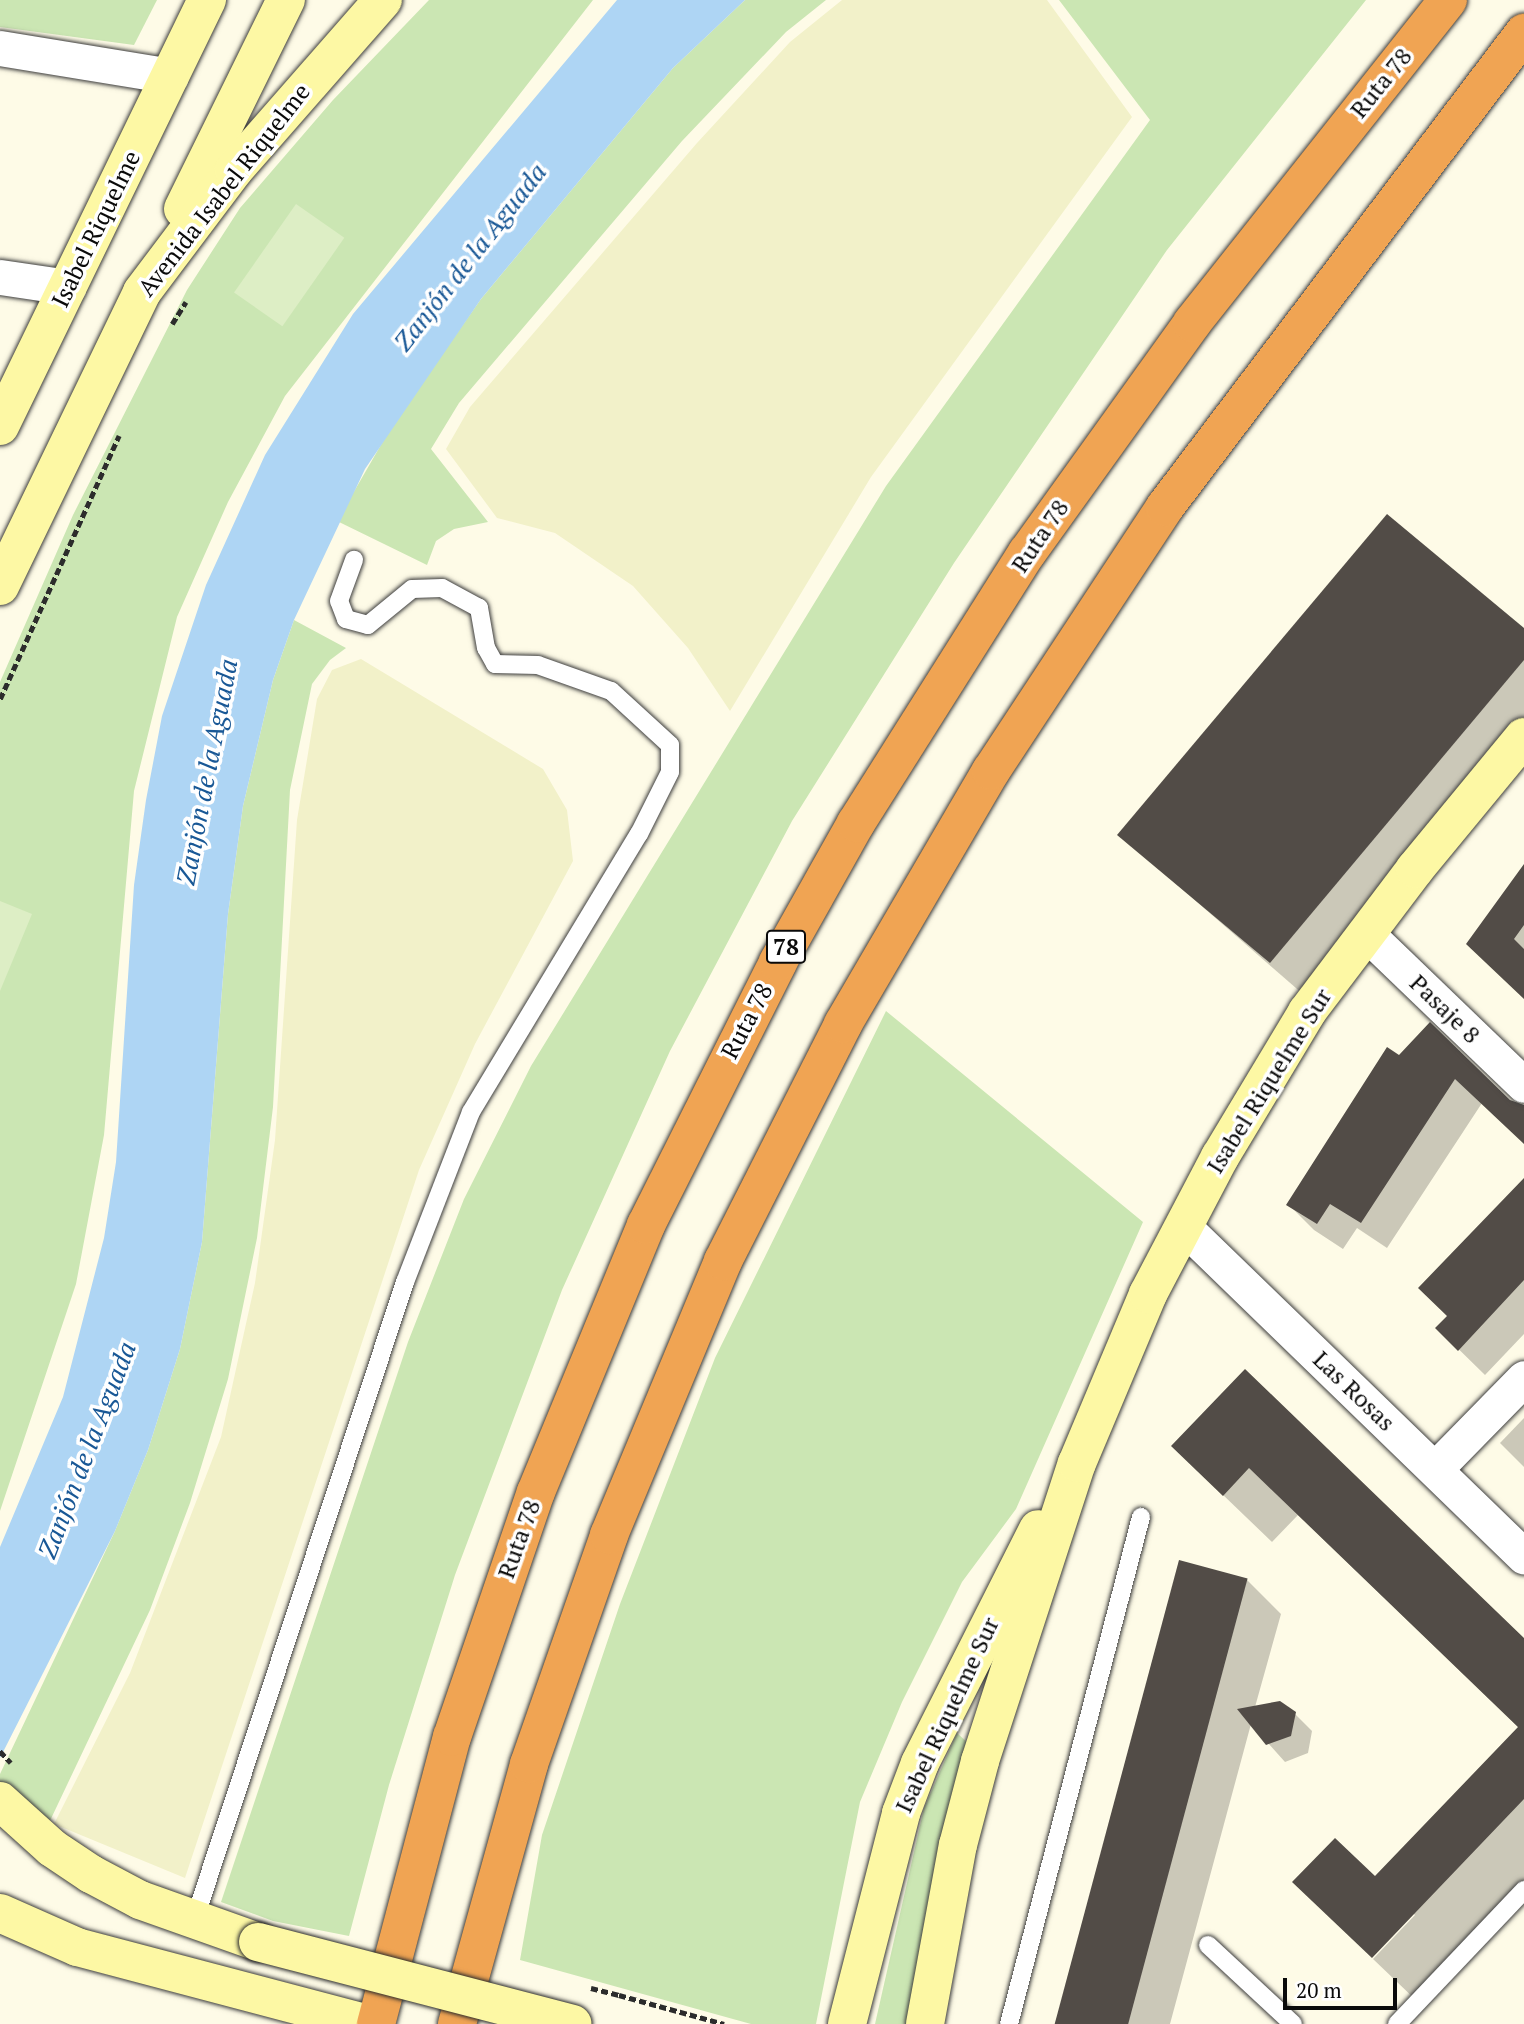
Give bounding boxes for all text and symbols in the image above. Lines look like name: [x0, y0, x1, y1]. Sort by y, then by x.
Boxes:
street label: Ruta 78: [1344, 42, 1418, 124]
street label: Avenida Isabel Riquelme: [132, 78, 316, 302]
street label: Isabel Riquelme: [46, 146, 146, 312]
water label: Zanjón de la Aguada: [387, 157, 553, 357]
street label: Ruta 78: [1005, 494, 1075, 578]
water label: Zanjón de la Aguada: [170, 656, 244, 888]
road number: 78: [765, 928, 807, 966]
street label: Pasaje 8: [1404, 969, 1486, 1049]
street label: Ruta 78: [715, 978, 779, 1064]
street label: Isabel Riquelme Sur: [1201, 983, 1337, 1179]
water label: Zanjón de la Aguada: [31, 1337, 143, 1563]
street label: Las Rosas: [1307, 1345, 1401, 1437]
street label: Ruta 78: [492, 1496, 546, 1582]
street label: Isabel Riquelme Sur: [889, 1613, 1005, 1817]
scale bar: [1286, 1965, 1400, 2009]
text: 20 m: [1296, 1976, 1342, 2004]

